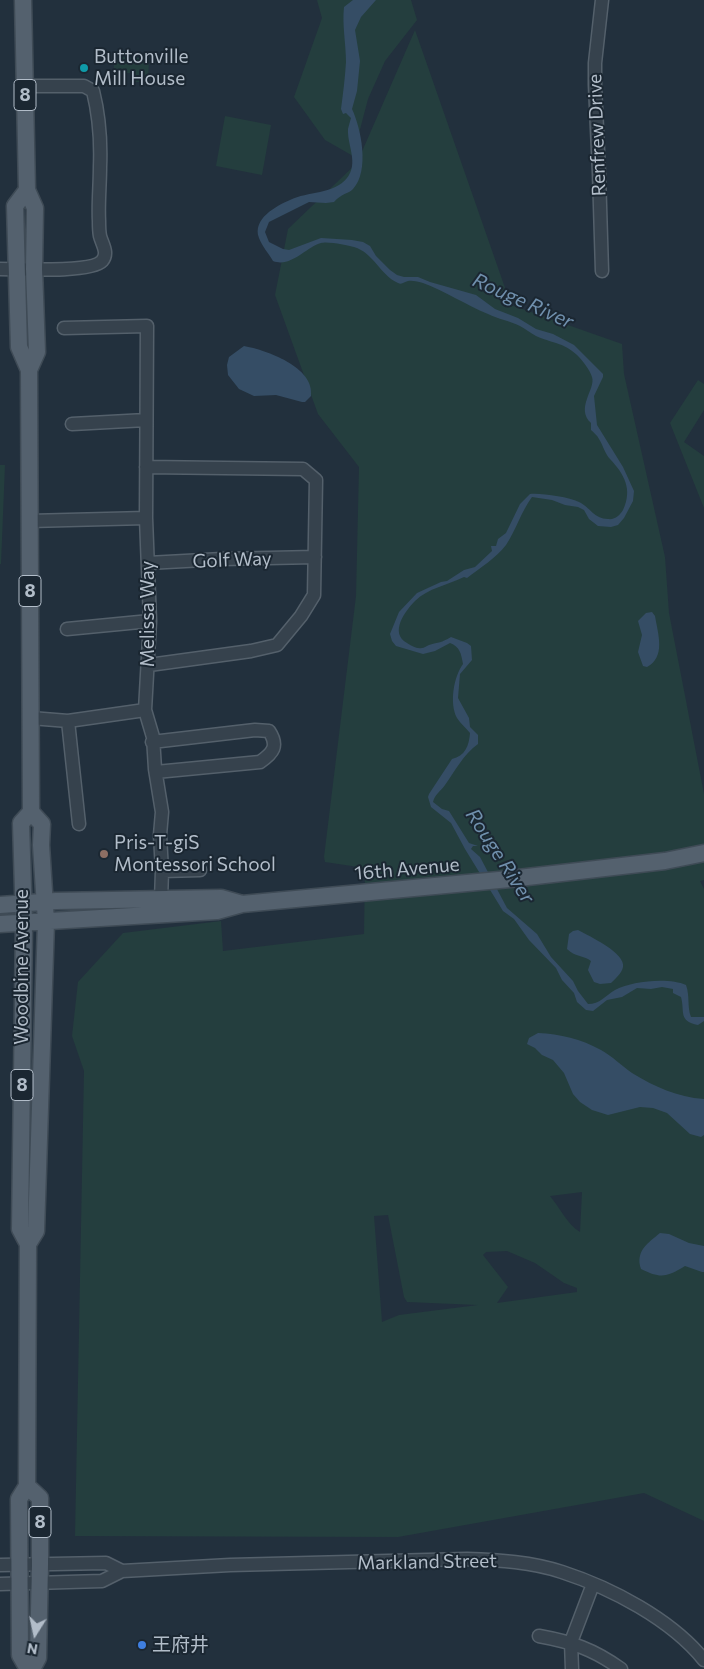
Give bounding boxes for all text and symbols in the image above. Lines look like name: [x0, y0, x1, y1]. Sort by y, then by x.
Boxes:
place label: Buttonville Mill House: [94, 46, 189, 90]
marker: Buttonville Mill House: [78, 62, 90, 74]
street label: Renfrew Drive: [583, 73, 611, 197]
road number: 8: [14, 80, 36, 110]
water label: Rouge River: [469, 268, 577, 334]
street label: Golf Way: [192, 547, 272, 573]
street label: Melissa Way: [137, 561, 159, 667]
road number: 8: [19, 576, 41, 606]
water label: Rouge River: [461, 804, 539, 908]
place label: Pris-T-giS Montessori School: [114, 832, 276, 876]
marker: Pris-T-giS Montessori School: [98, 848, 110, 860]
street label: 16th Avenue: [354, 853, 460, 885]
street label: Woodbine Avenue: [11, 889, 33, 1045]
road number: 8: [11, 1070, 33, 1100]
road number: 8: [29, 1506, 51, 1538]
street label: Markland Street: [357, 1549, 497, 1575]
north arrow: [10, 1609, 60, 1659]
place label: 王府井: [152, 1634, 209, 1656]
marker: 王府井: [136, 1639, 148, 1651]
text: N: [26, 1640, 39, 1659]

